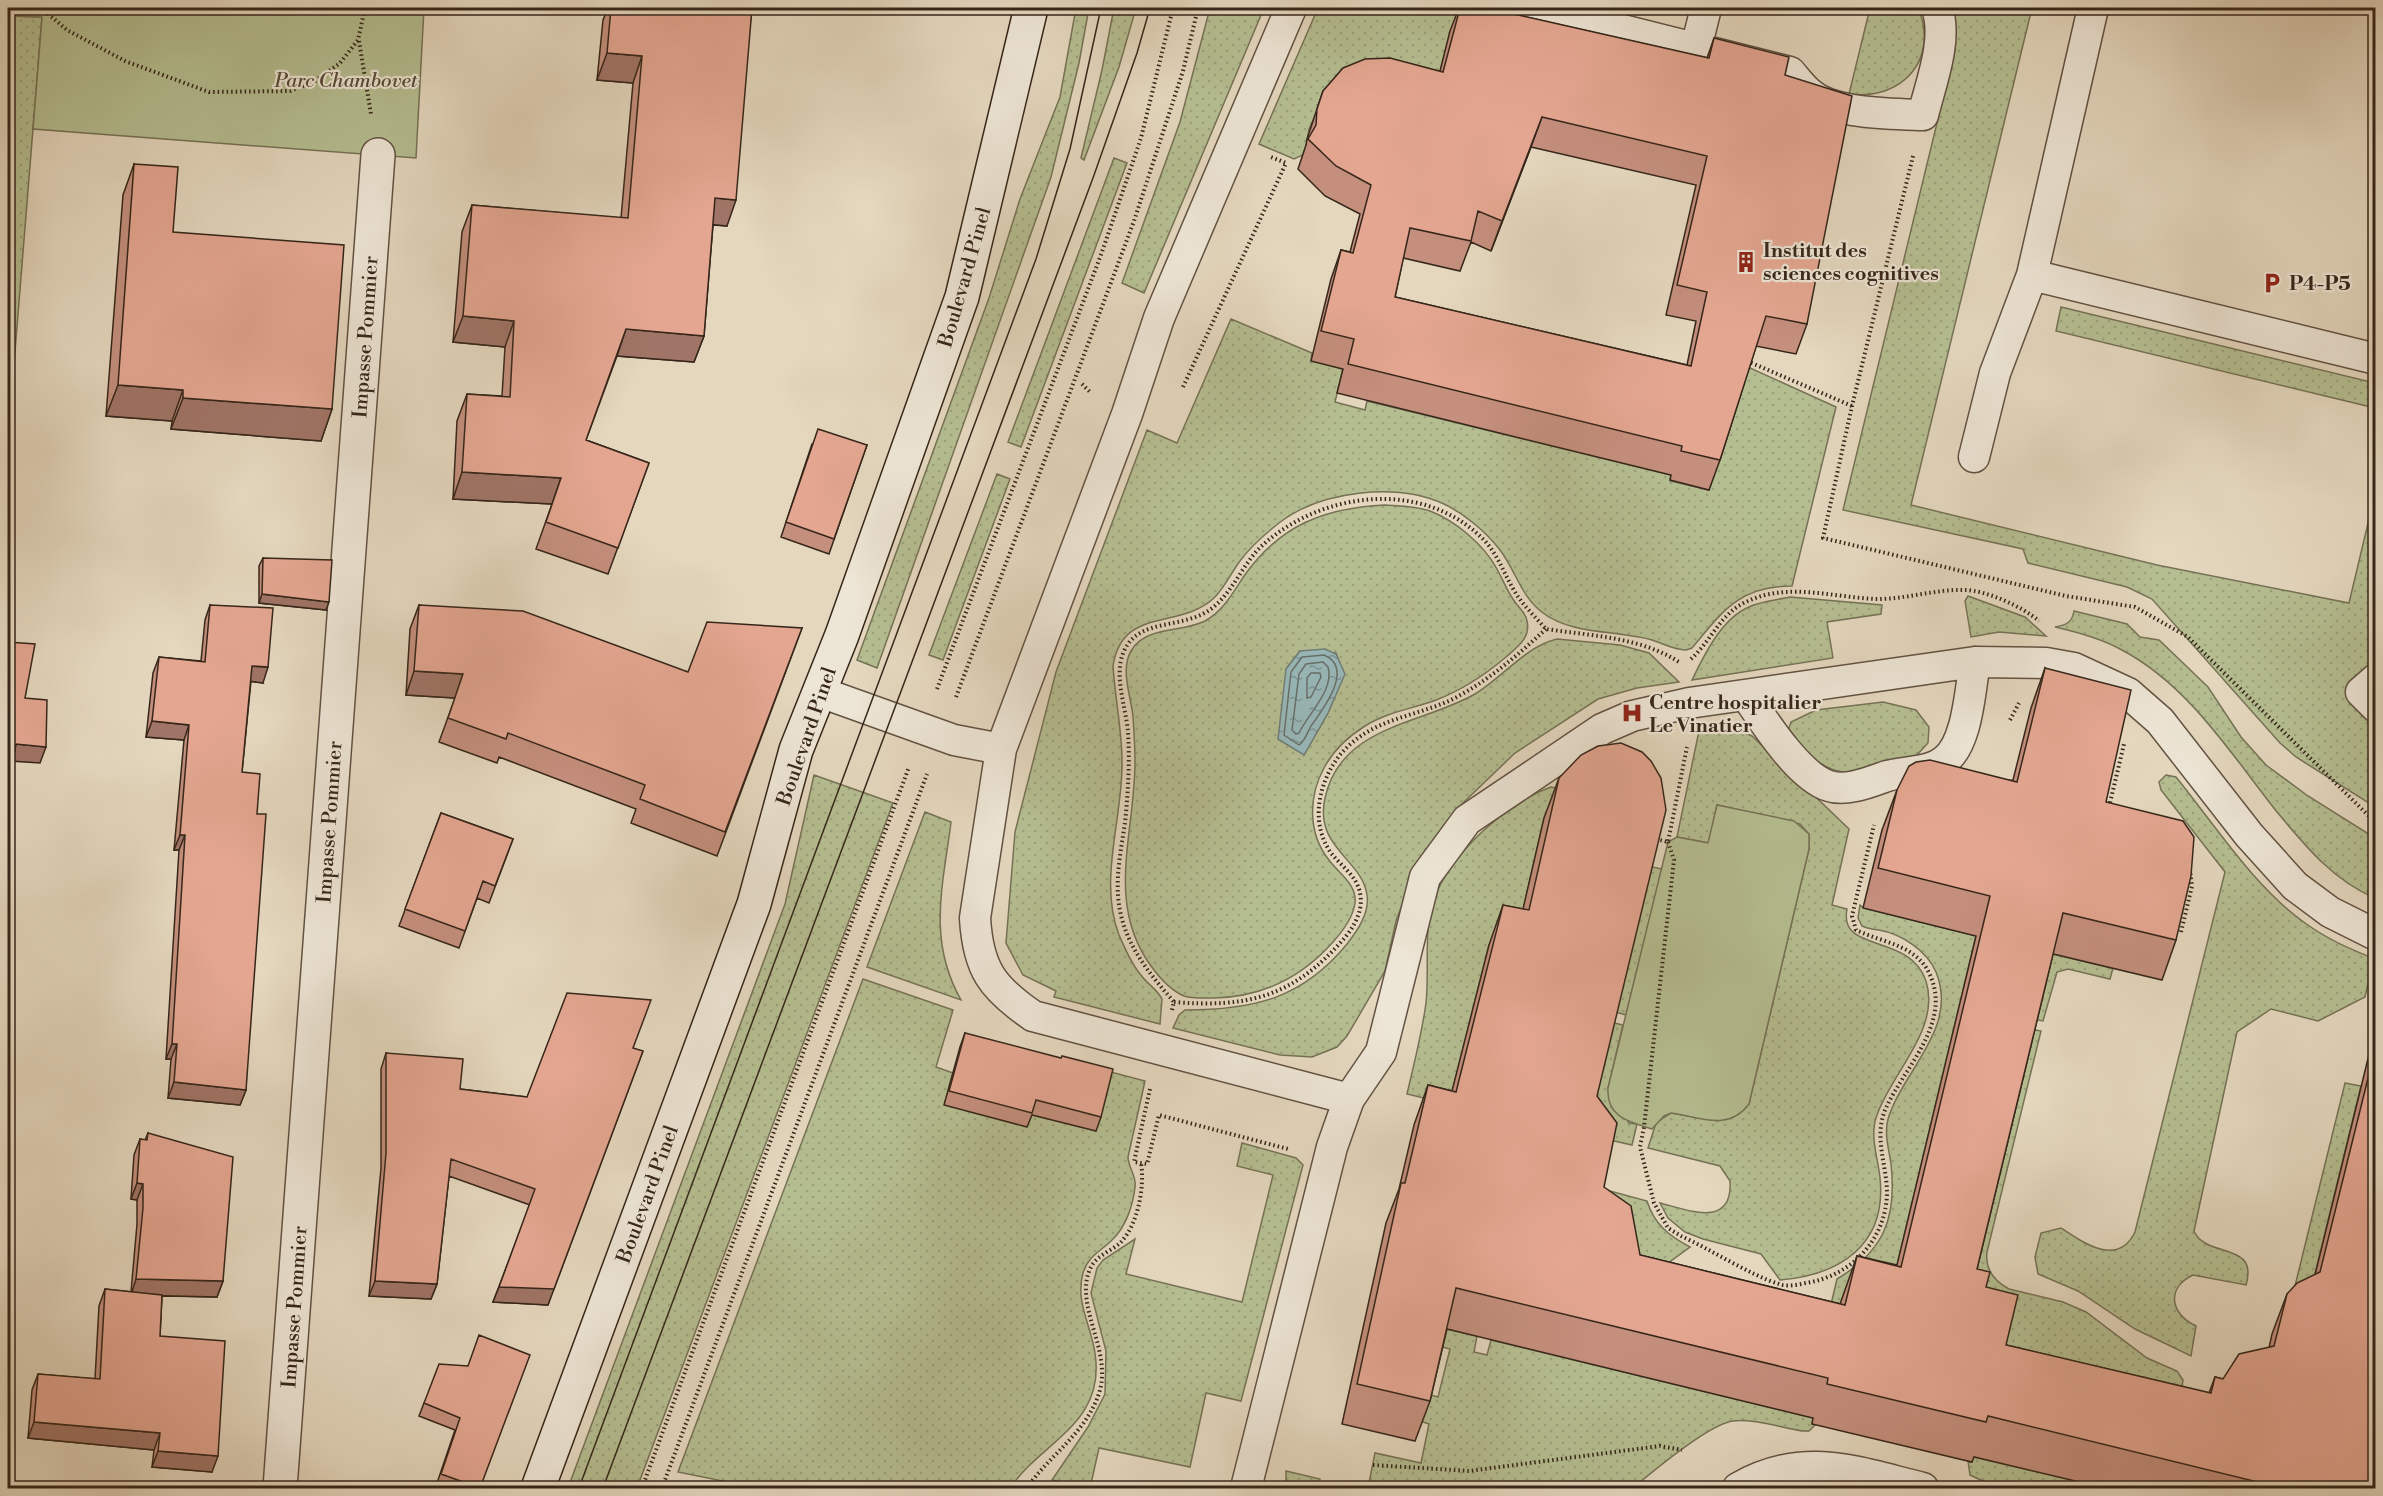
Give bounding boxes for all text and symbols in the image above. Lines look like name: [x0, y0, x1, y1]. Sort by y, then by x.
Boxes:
park label: Parc Chambovet: [274, 69, 418, 94]
street label: Boulevard Pinel: [933, 204, 997, 351]
place label: Institut des sciences cognitives: [1763, 239, 1939, 287]
building icon: Institut des sciences cognitives: [1734, 250, 1758, 274]
street label: Impasse Pommier: [348, 255, 385, 419]
parking icon: P4-P5: [2260, 271, 2284, 295]
place label: P4-P5: [2289, 272, 2351, 297]
street label: Boulevard Pinel: [772, 664, 843, 810]
place label: Centre hospitalier Le Vinatier: [1649, 691, 1821, 739]
hospital icon: Centre hospitalier Le Vinatier: [1620, 701, 1644, 725]
street label: Impasse Pommier: [312, 740, 349, 904]
street label: Boulevard Pinel: [612, 1122, 685, 1268]
street label: Impasse Pommier: [277, 1225, 314, 1389]

